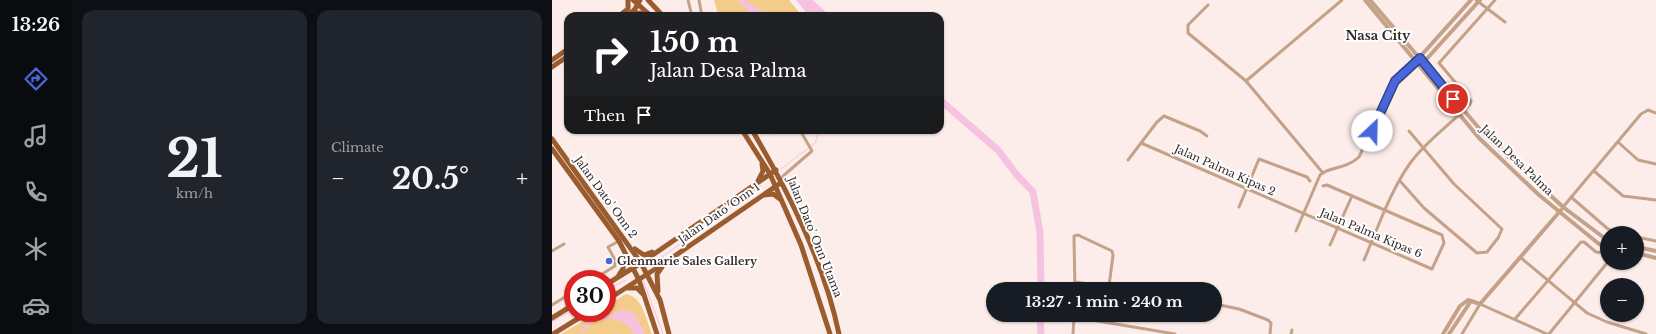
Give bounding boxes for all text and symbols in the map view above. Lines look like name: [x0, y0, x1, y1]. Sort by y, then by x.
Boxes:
text: 13:26: [12, 14, 60, 36]
text: 150 m: [650, 25, 738, 60]
district label: Nasa City: [1346, 27, 1411, 44]
icon: right: [584, 28, 636, 80]
text: Jalan Desa Palma: [650, 60, 806, 82]
icon: directions: [22, 65, 50, 93]
pin: [1436, 82, 1470, 116]
icon: arrive: [1442, 88, 1464, 110]
icon: arrive: [633, 104, 655, 126]
text: Then: [584, 106, 625, 125]
position arrow: [1351, 110, 1393, 152]
street label: Jalan Desa Palma: [1476, 120, 1557, 199]
icon: music: [22, 122, 50, 150]
text: 21: [166, 127, 223, 191]
text: Climate: [331, 139, 384, 156]
street label: Jalan Palma Kipas 2: [1170, 141, 1278, 199]
street label: Jalan Dato' Onn 2: [570, 152, 641, 241]
text: 20.5°: [392, 160, 469, 197]
text: −: [331, 165, 345, 192]
text: +: [516, 165, 528, 192]
street label: Jalan Dato' Onn Utama: [784, 173, 846, 300]
icon: phone: [22, 178, 50, 206]
street label: Jalan Dato' Onn 1: [674, 180, 763, 247]
text: km/h: [176, 185, 213, 202]
street label: Jalan Palma Kipas 6: [1316, 204, 1424, 261]
map controls: [1600, 226, 1644, 322]
button: +: [1600, 226, 1644, 270]
icon: climate: [22, 235, 50, 263]
place label: Glenmarie Sales Gallery: [617, 254, 758, 268]
marker: Glenmarie Sales Gallery: [604, 256, 614, 266]
speed limit sign: 30: [564, 270, 616, 322]
button: −: [1600, 278, 1644, 322]
icon: car: [22, 292, 50, 320]
text: 13:27 · 1 min · 240 m: [1025, 292, 1183, 311]

